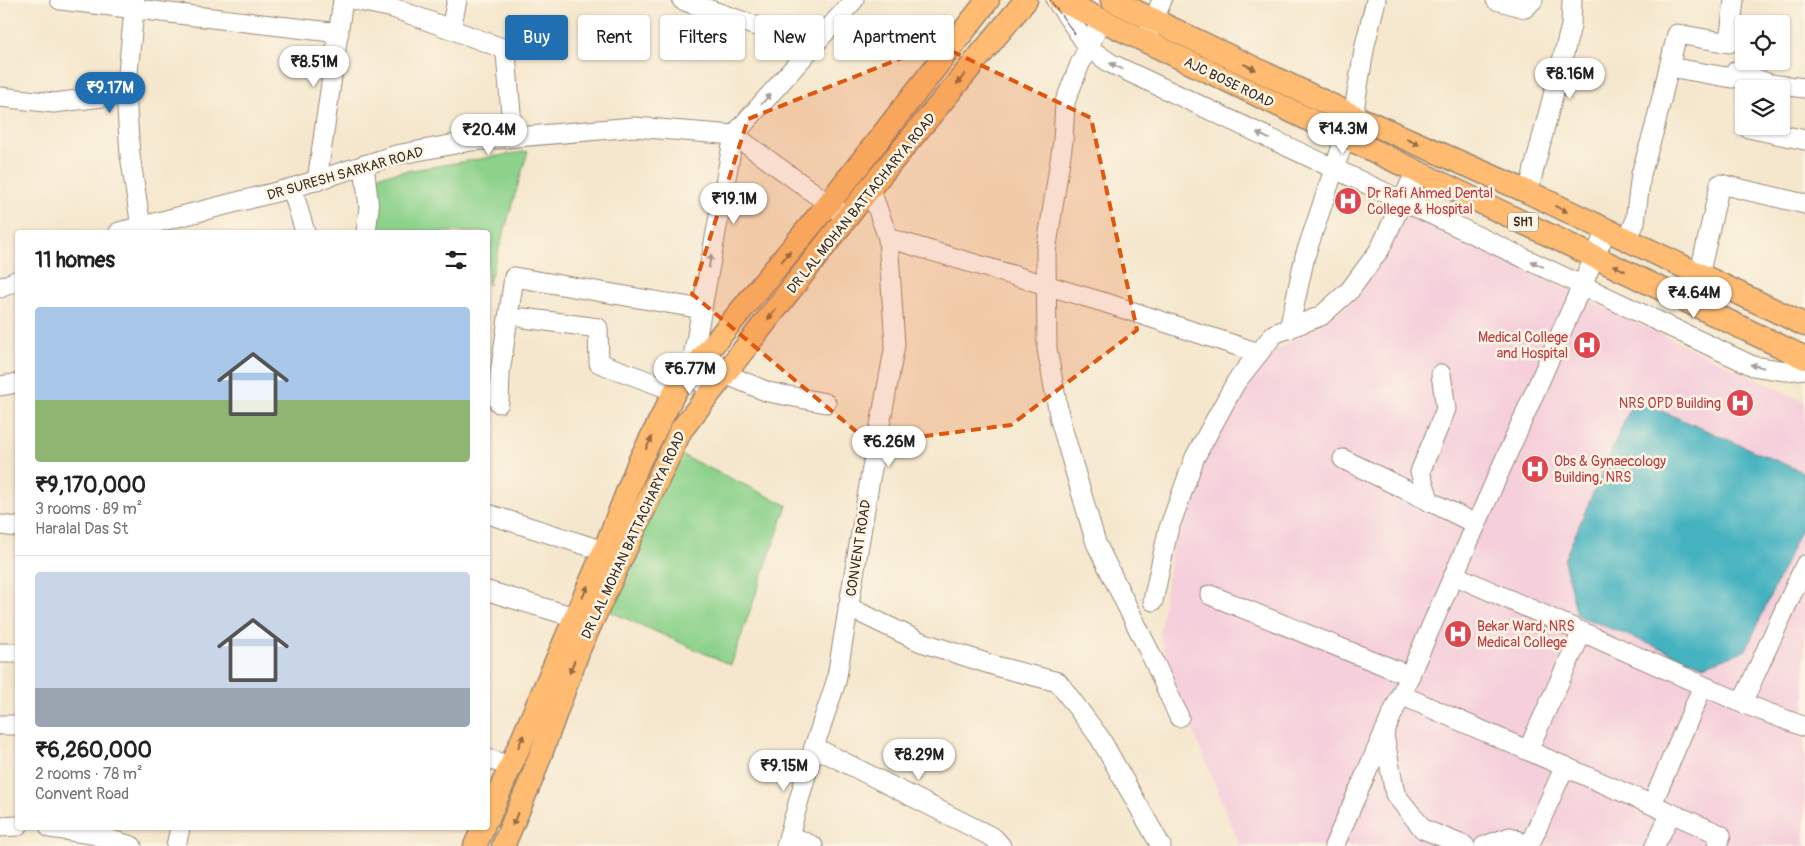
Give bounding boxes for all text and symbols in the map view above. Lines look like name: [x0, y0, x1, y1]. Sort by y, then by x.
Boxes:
chip: Buy: [505, 15, 568, 60]
chip: Rent: [578, 15, 650, 60]
chip: Filters: [660, 15, 745, 60]
chip: New: [755, 15, 824, 60]
chip: Apartment: [834, 15, 954, 60]
map controls: [1735, 15, 1790, 135]
button: locate: [1735, 15, 1790, 70]
pin: ₹8.51M: [273, 46, 355, 88]
text: ₹8.51M: [290, 52, 338, 72]
street label: AJC BOSE ROAD: [1181, 53, 1277, 112]
pin: ₹8.16M: [1529, 58, 1611, 100]
one-way arrow: [1109, 62, 1123, 70]
one-way arrow: [1243, 63, 1257, 71]
text: ₹8.16M: [1546, 64, 1594, 84]
pin: ₹9.17M: [69, 72, 151, 114]
one-way arrow: [956, 72, 967, 85]
text: ₹9.17M: [86, 78, 134, 98]
button: layers: [1735, 80, 1790, 135]
one-way arrow: [760, 93, 771, 105]
street label: DR LAL MOHAN BATTACHARYA ROAD: [783, 110, 940, 297]
pin: ₹14.3M: [1302, 112, 1384, 155]
pin: ₹20.4M: [448, 114, 530, 156]
text: ₹14.3M: [1318, 119, 1368, 139]
text: ₹20.4M: [462, 120, 516, 140]
one-way arrow: [1256, 132, 1270, 140]
one-way arrow: [1406, 138, 1420, 146]
street label: DR SURESH SARKAR ROAD: [265, 143, 425, 204]
pin: ₹19.1M: [693, 182, 775, 225]
place label: Dr Rafi Ahmed Dental College & Hospital: [1367, 185, 1493, 218]
hospital icon: Dr Rafi Ahmed Dental College & Hospital: [1333, 186, 1363, 216]
text: ₹19.1M: [711, 189, 757, 209]
one-way arrow: [1554, 205, 1569, 213]
road number: SH1: [1508, 212, 1538, 232]
icon: filters: [442, 246, 470, 274]
text: 11 homes: [35, 247, 115, 274]
one-way arrow: [780, 250, 791, 263]
one-way arrow: [707, 253, 715, 269]
one-way arrow: [1530, 259, 1544, 267]
one-way arrow: [1612, 264, 1626, 272]
pin: ₹4.64M: [1653, 276, 1735, 319]
text: ₹4.64M: [1668, 283, 1720, 303]
one-way arrow: [766, 308, 777, 321]
place label: Medical College and Hospital: [1478, 329, 1568, 362]
hospital icon: Medical College and Hospital: [1572, 330, 1602, 360]
icon: home: [208, 339, 298, 429]
pin: ₹6.77M: [649, 352, 731, 395]
text: ₹6.77M: [665, 359, 715, 379]
one-way arrow: [1749, 362, 1764, 370]
hospital icon: NRS OPD Building: [1725, 388, 1755, 418]
place label: NRS OPD Building: [1619, 395, 1721, 412]
pin: ₹6.26M: [848, 426, 930, 468]
street label: DR LAL MOHAN BATTACHARYA ROAD: [578, 428, 689, 642]
text: ₹6.26M: [863, 432, 915, 452]
one-way arrow: [645, 436, 653, 450]
place label: Obs & Gynaecology Building, NRS: [1554, 453, 1666, 486]
hospital icon: Obs & Gynaecology Building, NRS: [1520, 454, 1550, 484]
text: ₹9,170,000: [35, 472, 146, 499]
street label: CONVENT ROAD: [842, 498, 875, 598]
text: 3 rooms · 89 m²: [35, 499, 142, 519]
text: Haralal Das St: [35, 519, 128, 539]
one-way arrow: [582, 585, 590, 599]
icon: home: [208, 605, 298, 695]
place label: Bekar Ward, NRS Medical College: [1477, 618, 1575, 651]
hospital icon: Bekar Ward, NRS Medical College: [1443, 619, 1473, 649]
one-way arrow: [568, 660, 576, 674]
one-way arrow: [517, 734, 525, 748]
text: ₹6,260,000: [35, 737, 152, 764]
pin: ₹8.29M: [878, 738, 960, 781]
text: ₹8.29M: [894, 745, 944, 765]
pin: ₹9.15M: [743, 750, 825, 792]
text: ₹9.15M: [760, 756, 808, 776]
text: 2 rooms · 78 m²: [35, 764, 142, 784]
text: Convent Road: [35, 784, 129, 804]
one-way arrow: [510, 812, 518, 826]

